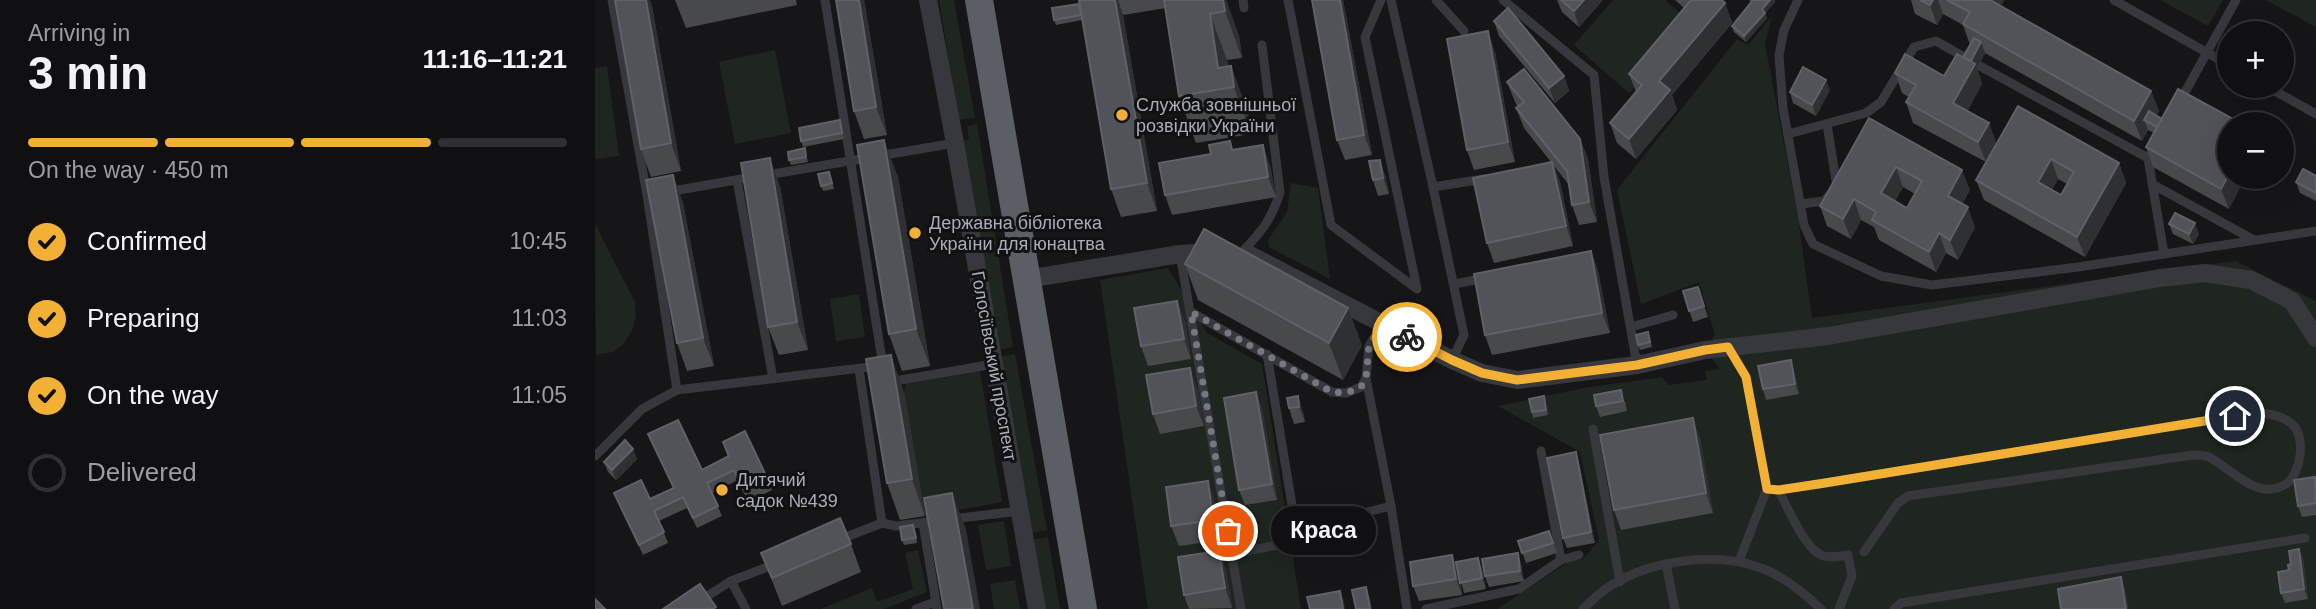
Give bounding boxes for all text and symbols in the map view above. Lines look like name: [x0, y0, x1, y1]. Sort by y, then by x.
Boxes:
text: Arriving in: [28, 20, 130, 46]
map controls: [2217, 21, 2294, 189]
button: +: [2217, 21, 2294, 98]
text: 11:16–11:21: [422, 44, 567, 74]
text: 3 min: [28, 47, 148, 99]
place label: Служба зовнішньої розвідки України: [1136, 95, 1296, 136]
marker: Служба зовнішньої розвідки України: [1114, 107, 1130, 123]
button: −: [2217, 112, 2294, 189]
text: On the way · 450 m: [28, 157, 229, 183]
place label: Державна бібліотека України для юнацтва: [929, 213, 1106, 254]
icon: check: [28, 223, 66, 261]
marker: Державна бібліотека України для юнацтва: [907, 225, 923, 241]
text: Confirmed: [87, 226, 207, 256]
text: 10:45: [509, 228, 567, 254]
street label: Голосіївський проспект: [967, 269, 1021, 463]
icon: check: [28, 300, 66, 338]
courier: [1372, 302, 1442, 372]
text: Preparing: [87, 303, 200, 333]
text: 11:03: [511, 305, 567, 331]
icon: bike: [1388, 318, 1426, 356]
icon: check: [28, 377, 66, 415]
text: On the way: [87, 380, 219, 410]
text: 11:05: [511, 382, 567, 408]
pin: [2205, 386, 2265, 446]
icon: home: [2216, 397, 2254, 435]
text: Delivered: [87, 457, 197, 487]
place label: Дитячий садок №439: [736, 470, 838, 511]
marker: Дитячий садок №439: [714, 482, 730, 498]
pin: [1198, 501, 1258, 561]
callout: Краса: [1270, 506, 1375, 556]
icon: bag: [1209, 512, 1247, 550]
text: Краса: [1290, 517, 1357, 543]

